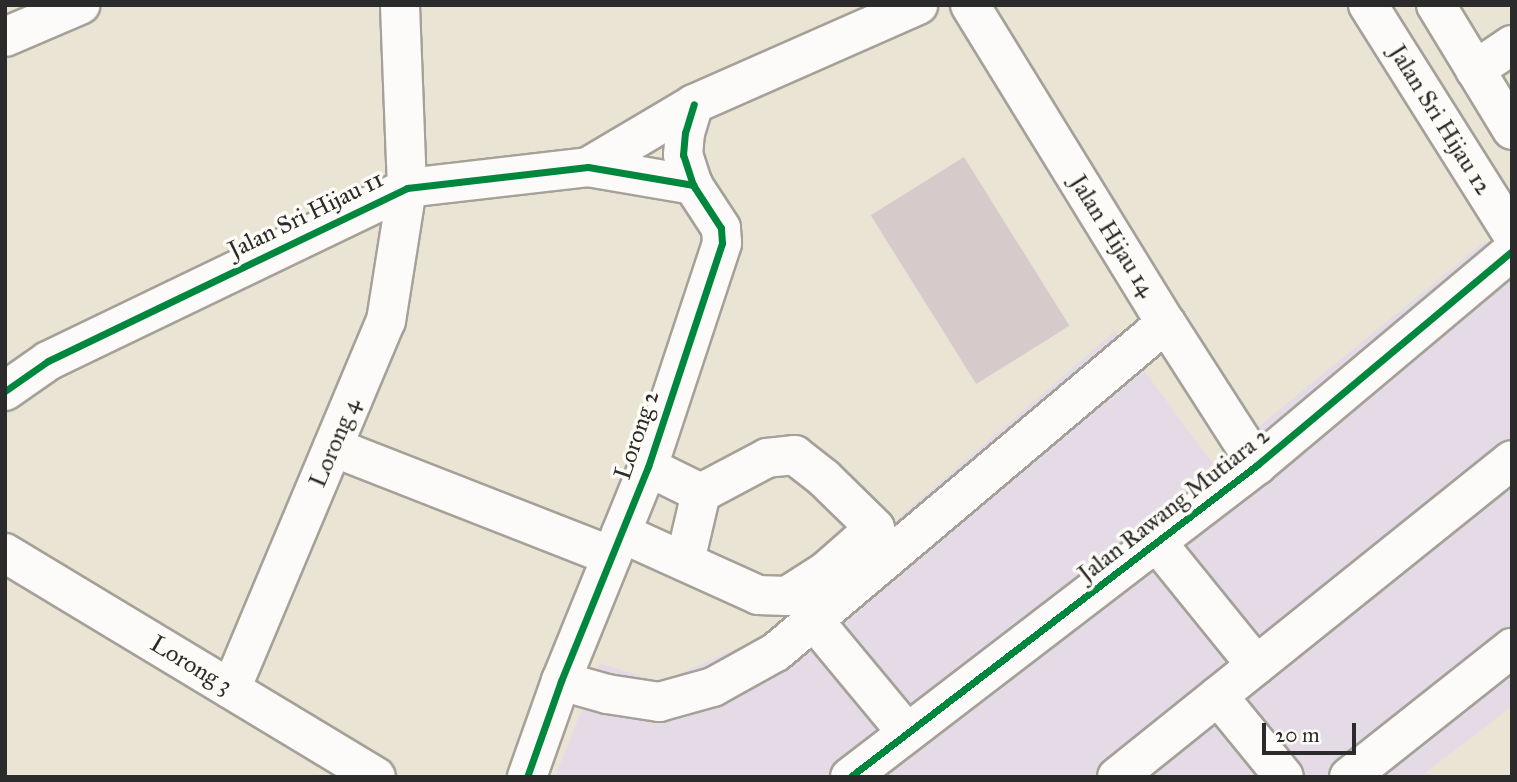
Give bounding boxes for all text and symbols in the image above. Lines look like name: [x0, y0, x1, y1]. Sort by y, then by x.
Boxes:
street label: Jalan Sri Hijau 12: [1382, 40, 1498, 200]
street label: Jalan Sri Hijau 11: [224, 165, 388, 265]
street label: Jalan Hijau 14: [1063, 170, 1161, 302]
street label: Lorong 2: [608, 387, 666, 483]
street label: Lorong 4: [303, 394, 367, 492]
street label: Jalan Rawang Mutiara 2: [1073, 421, 1275, 589]
street label: Lorong 3: [145, 629, 237, 701]
scale bar: [1265, 708, 1360, 752]
text: 20 m: [1275, 722, 1320, 748]

